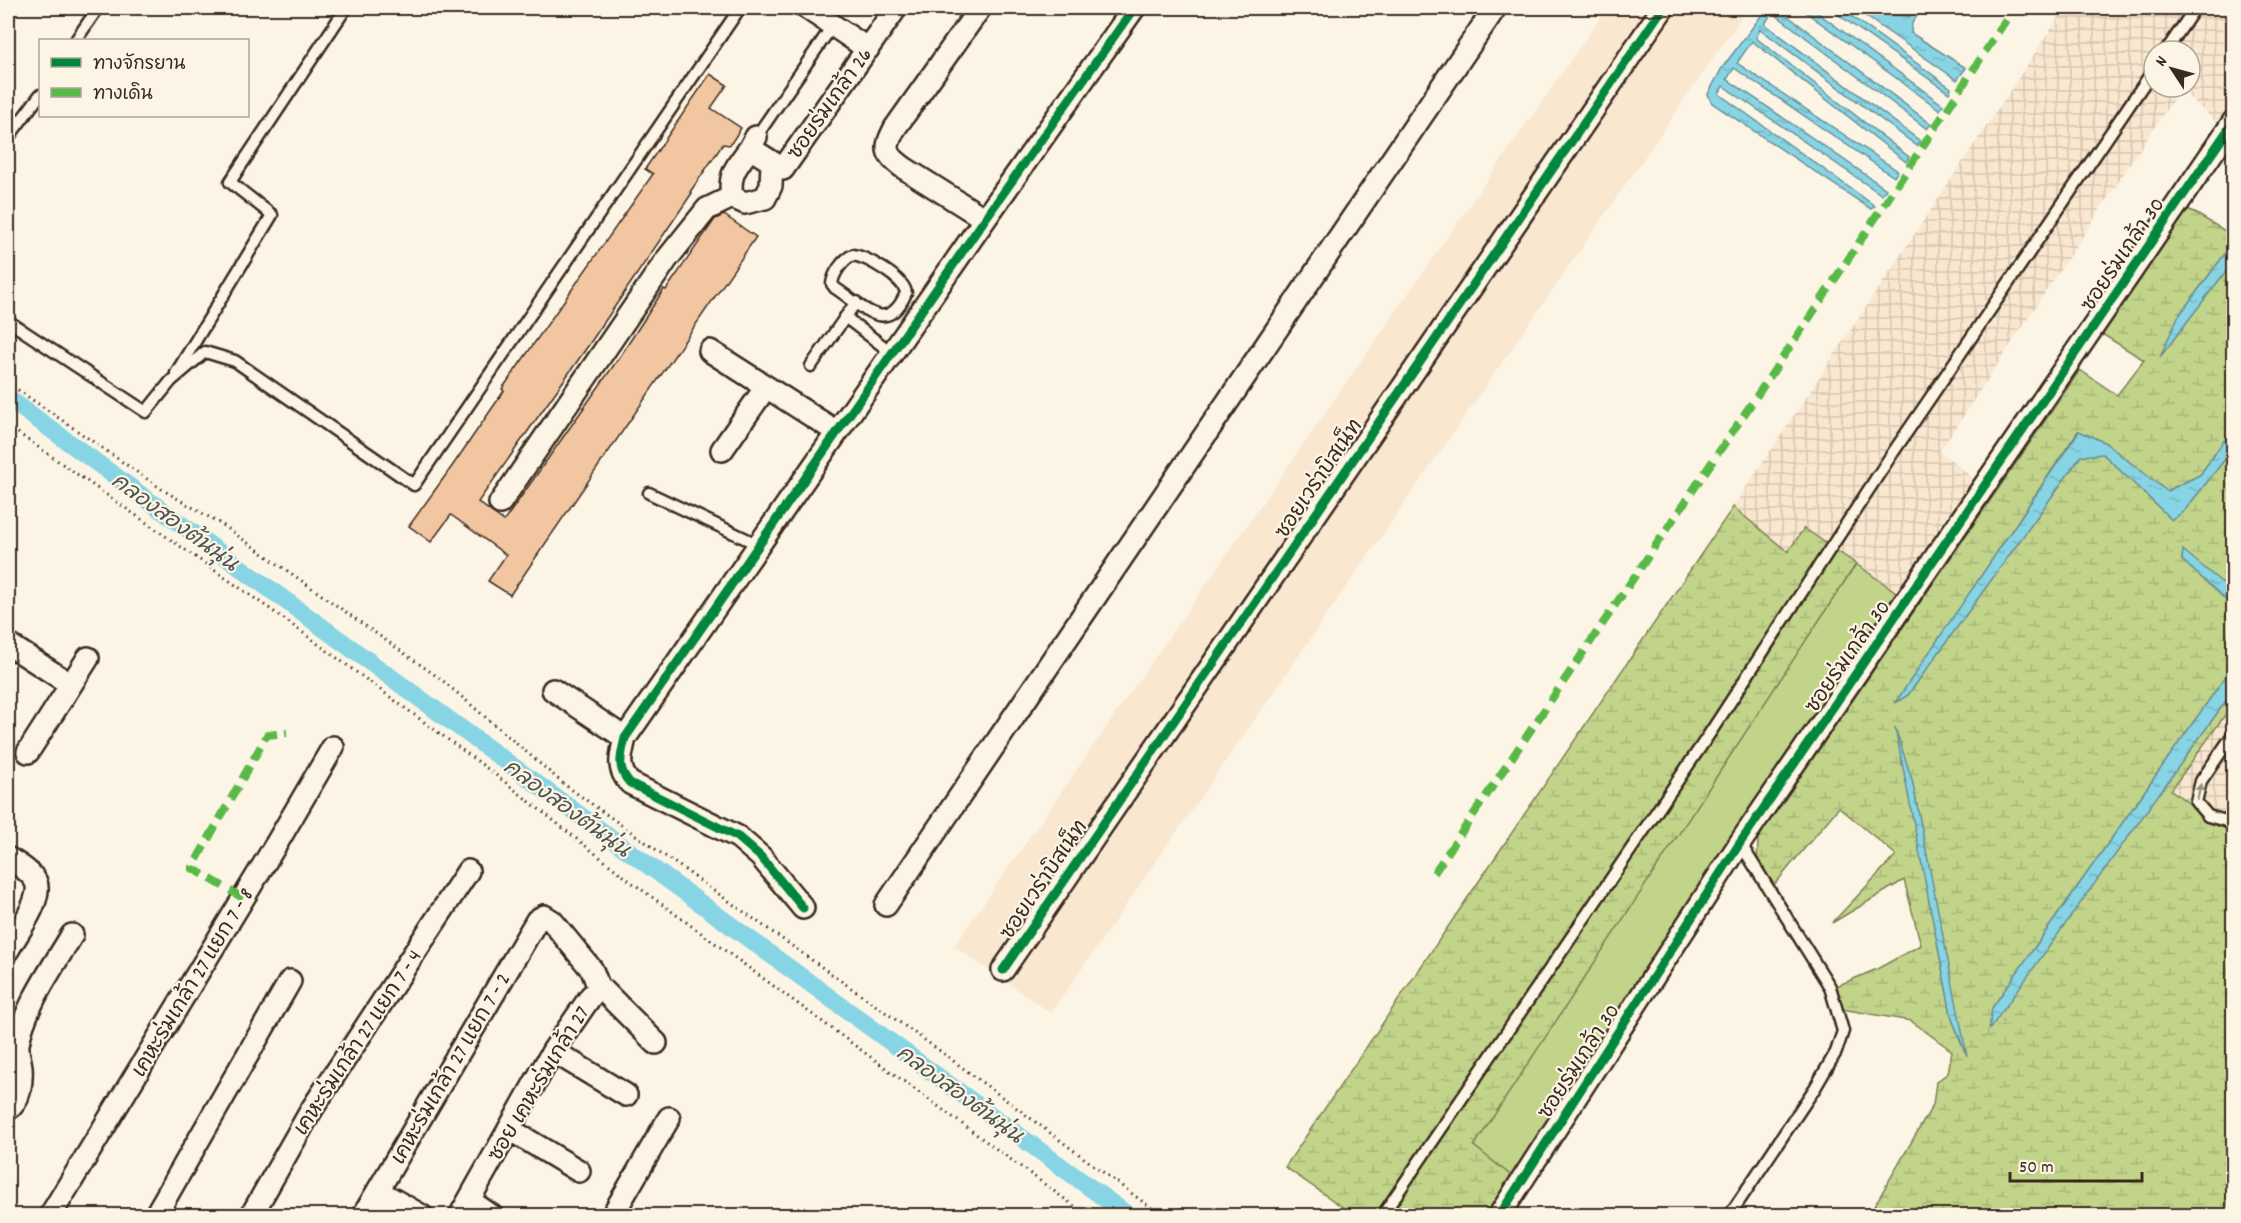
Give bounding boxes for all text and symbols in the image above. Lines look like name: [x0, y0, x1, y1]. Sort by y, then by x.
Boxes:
legend: [39, 39, 249, 117]
north arrow: [2142, 39, 2202, 99]
street label: ซอยร่มเกล้า 26: [781, 42, 881, 167]
text: ทางจักรยาน: [93, 52, 185, 78]
text: N: [2150, 52, 2174, 72]
text: ทางเดิน: [93, 82, 153, 108]
street label: ซอยร่มเกล้า 30: [2074, 192, 2174, 319]
street label: ซอยเวร่าบิสเน็ท: [1268, 413, 1372, 546]
water label: คลองสองต้นนุ่น: [104, 466, 245, 581]
street label: ซอยร่มเกล้า 30: [1799, 595, 1900, 720]
water label: คลองสองต้นนุ่น: [496, 752, 637, 867]
one-way arrow: [2195, 782, 2204, 801]
street label: ซอยเวร่าบิสเน็ท: [993, 814, 1097, 947]
street label: เคหะร่มเกล้า 27 แยก 7 - 8: [125, 883, 263, 1084]
street label: เคหะร่มเกล้า 27 แยก 7 - 4: [287, 944, 431, 1143]
street label: เคหะร่มเกล้า 27 แยก 7 - 2: [385, 968, 520, 1171]
street label: ซอยร่มเกล้า 30: [1531, 999, 1629, 1126]
street label: ซอย เคหะร่มเกล้า 27: [481, 1001, 599, 1168]
water label: คลองสองต้นนุ่น: [889, 1038, 1030, 1153]
scale bar: [2010, 1145, 2142, 1183]
text: 50 m: [2019, 1156, 2054, 1181]

